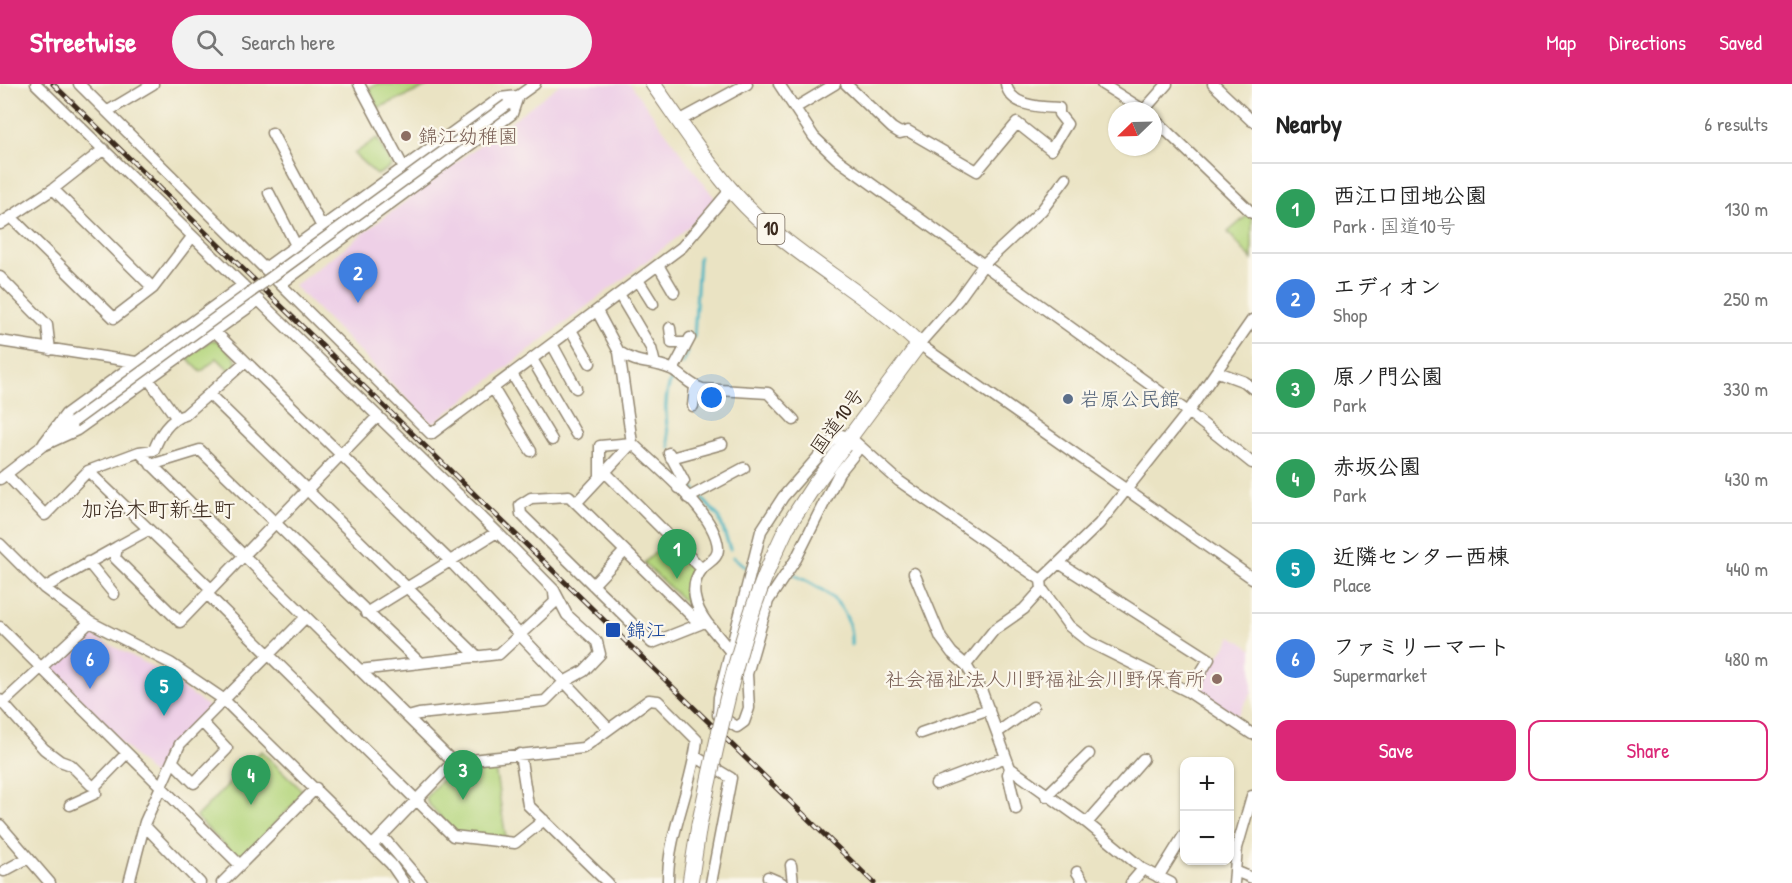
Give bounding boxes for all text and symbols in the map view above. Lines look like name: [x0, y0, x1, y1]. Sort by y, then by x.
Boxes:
search box: [172, 15, 592, 69]
text: Streetwise: [30, 23, 136, 61]
icon: search: [193, 26, 226, 59]
text: Search here: [241, 27, 335, 57]
text: Map: [1546, 28, 1576, 57]
text: Directions: [1609, 28, 1686, 57]
text: Saved: [1719, 28, 1762, 57]
north arrow: [1108, 102, 1162, 156]
text: Nearby: [1276, 106, 1342, 141]
text: 6 results: [1704, 110, 1768, 137]
place label: 錦江幼稚園: [418, 122, 518, 149]
marker: 錦江幼稚園: [399, 129, 413, 143]
text: 西江口団地公園: [1333, 180, 1487, 210]
text: 1: [1292, 195, 1299, 222]
text: 130 m: [1725, 195, 1768, 222]
text: Park · 国道10号: [1333, 212, 1456, 239]
road number: 10: [758, 214, 784, 244]
pin: 2: [338, 254, 378, 303]
text: エディオン: [1333, 271, 1441, 301]
text: 2: [1291, 285, 1300, 312]
text: 250 m: [1723, 285, 1768, 312]
text: Shop: [1333, 301, 1367, 328]
text: 原ノ門公園: [1333, 361, 1443, 391]
text: 3: [1291, 375, 1300, 402]
text: 330 m: [1723, 375, 1768, 402]
street label: 国道10号: [803, 382, 870, 459]
your location: [697, 383, 726, 412]
place label: 岩原公民館: [1080, 385, 1180, 412]
text: Park: [1333, 391, 1366, 418]
marker: 岩原公民館: [1061, 392, 1075, 406]
text: 赤坂公園: [1333, 451, 1421, 481]
text: 4: [1292, 465, 1299, 492]
text: 430 m: [1724, 465, 1768, 492]
text: Park: [1333, 481, 1366, 508]
district label: 加治木町新生町: [81, 494, 235, 524]
pin: 1: [658, 530, 696, 579]
text: 近隣センター西棟: [1333, 541, 1509, 571]
text: 5: [1291, 555, 1300, 582]
text: 440 m: [1726, 555, 1768, 582]
text: Place: [1333, 571, 1372, 598]
place label: 錦江: [626, 616, 666, 643]
marker: 錦江: [604, 621, 622, 639]
text: ファミリーマート: [1333, 631, 1510, 661]
pin: 6: [70, 640, 110, 689]
text: 6: [1292, 645, 1299, 672]
text: 480 m: [1725, 645, 1768, 672]
text: Supermarket: [1333, 661, 1427, 688]
place label: 社会福祉法人川野福祉会川野保育所: [885, 665, 1205, 692]
pin: 5: [144, 666, 184, 716]
marker: 社会福祉法人川野福祉会川野保育所: [1210, 672, 1224, 686]
button: Save: [1276, 720, 1516, 781]
button: Share: [1528, 720, 1768, 781]
pin: 3: [444, 750, 482, 800]
pin: 4: [232, 756, 270, 805]
map controls: [1180, 757, 1234, 865]
button: +: [1180, 757, 1234, 811]
button: −: [1180, 811, 1234, 865]

